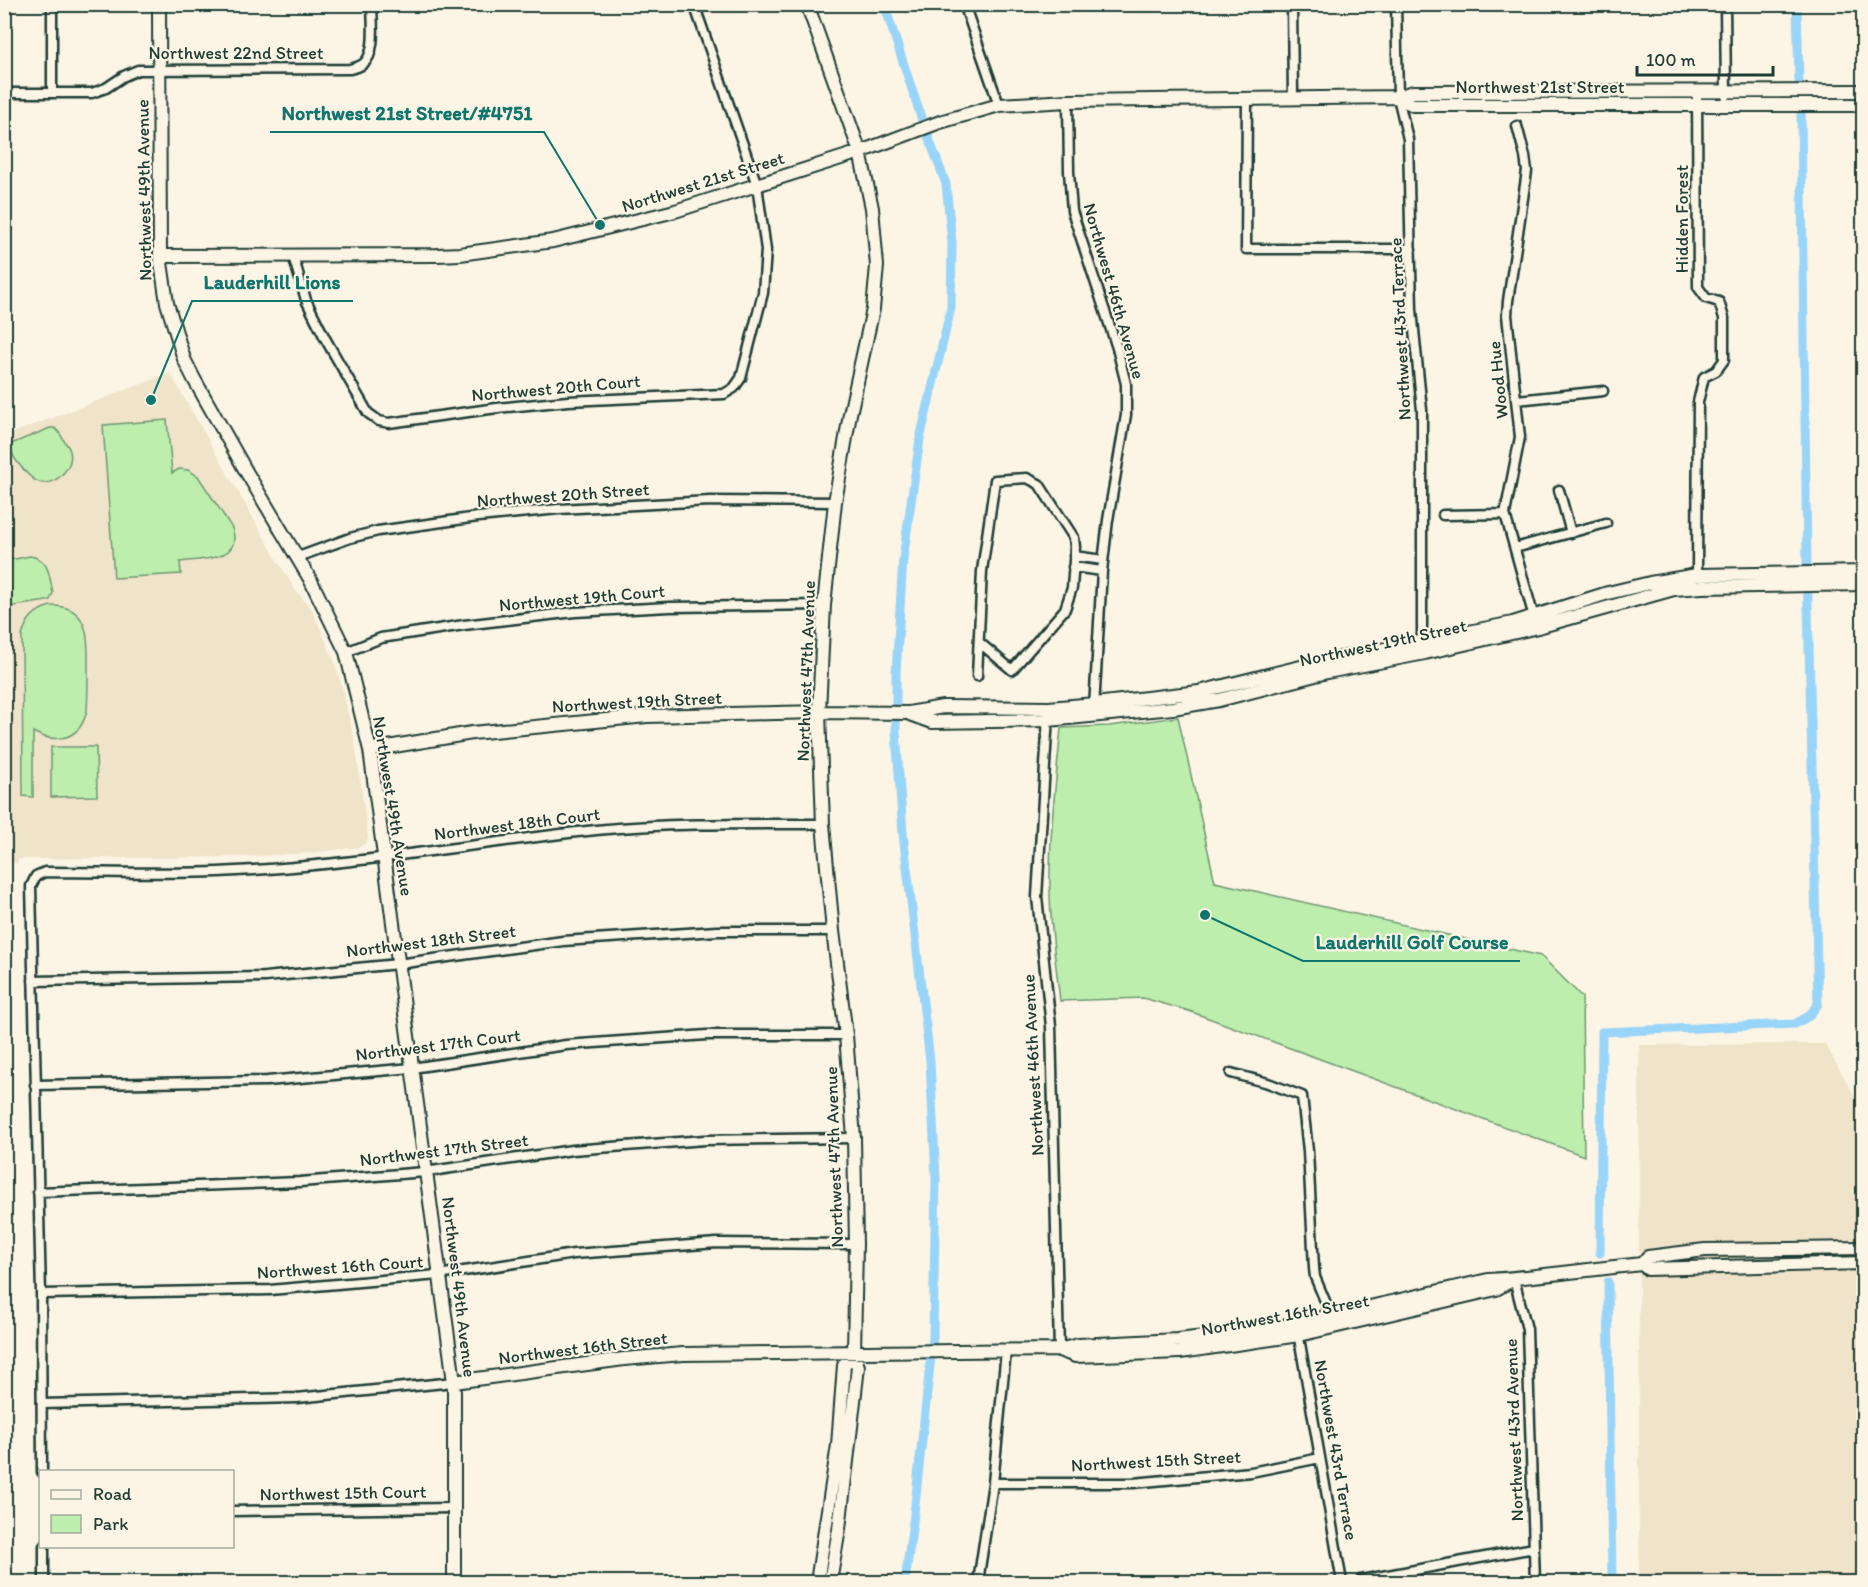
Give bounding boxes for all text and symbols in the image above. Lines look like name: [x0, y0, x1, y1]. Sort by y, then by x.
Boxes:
scale bar: [1637, 39, 1774, 77]
street label: Northwest 22nd Street: [148, 42, 324, 64]
text: 100 m: [1646, 49, 1696, 71]
street label: Northwest 21st Street: [1456, 76, 1625, 98]
callout: Northwest 21st Street/#4751: [270, 94, 544, 132]
street label: Northwest 49th Avenue: [131, 99, 157, 281]
text: Northwest 21st Street/#4751: [282, 101, 533, 125]
street label: Northwest 21st Street: [619, 147, 787, 217]
street label: Hidden Forest: [1671, 165, 1693, 273]
street label: Northwest 46th Avenue: [1078, 201, 1150, 381]
street label: Northwest 43rd Terrace: [1384, 237, 1416, 421]
callout: Lauderhill Lions: [192, 263, 353, 301]
text: Lauderhill Lions: [204, 270, 341, 294]
street label: Wood Hue: [1483, 340, 1513, 420]
street label: Northwest 20th Court: [471, 370, 642, 406]
street label: Northwest 20th Street: [476, 478, 650, 512]
street label: Northwest 19th Court: [498, 580, 666, 616]
street label: Northwest 47th Avenue: [792, 580, 820, 762]
street label: Northwest 19th Street: [1298, 614, 1469, 671]
street label: Northwest 19th Street: [551, 687, 723, 717]
street label: Northwest 49th Avenue: [368, 714, 418, 898]
street label: Northwest 18th Court: [433, 803, 602, 845]
street label: Northwest 18th Street: [345, 920, 517, 962]
callout: Lauderhill Golf Course: [1303, 923, 1520, 961]
text: Lauderhill Golf Course: [1315, 930, 1509, 954]
street label: Northwest 46th Avenue: [1017, 974, 1049, 1156]
street label: Northwest 17th Court: [354, 1024, 522, 1066]
street label: Northwest 47th Avenue: [820, 1066, 848, 1248]
street label: Northwest 17th Street: [358, 1129, 530, 1171]
street label: Northwest 49th Avenue: [437, 1195, 481, 1379]
street label: Northwest 16th Court: [256, 1250, 424, 1284]
street label: Northwest 16th Street: [1199, 1289, 1371, 1341]
street label: Northwest 16th Street: [497, 1327, 669, 1369]
street label: Northwest 43rd Avenue: [1500, 1338, 1528, 1522]
street label: Northwest 43rd Terrace: [1309, 1358, 1363, 1542]
street label: Northwest 15th Street: [1070, 1446, 1242, 1476]
legend: [39, 1470, 234, 1548]
street label: Northwest 15th Court: [259, 1481, 427, 1505]
text: Road: [93, 1483, 132, 1505]
text: Park: [93, 1513, 128, 1535]

